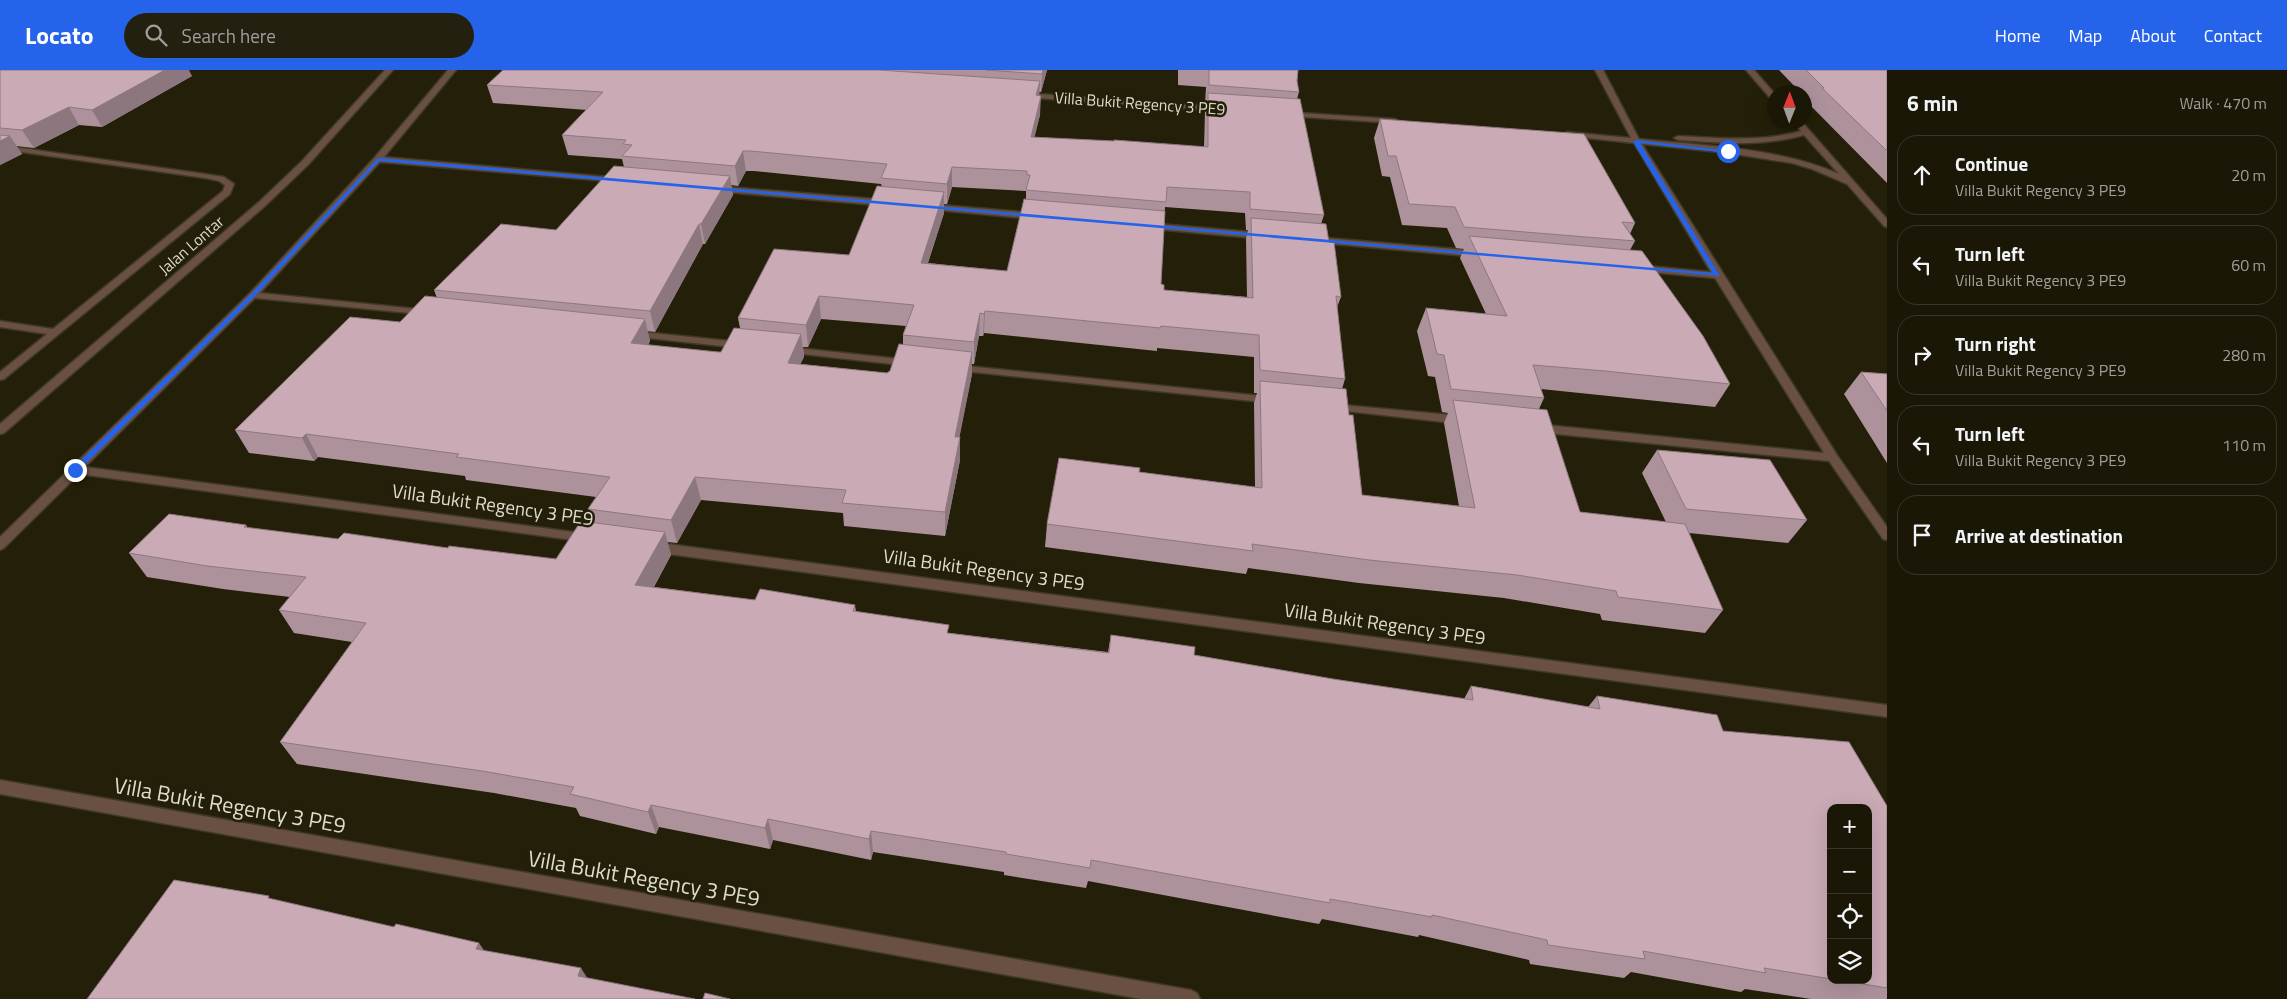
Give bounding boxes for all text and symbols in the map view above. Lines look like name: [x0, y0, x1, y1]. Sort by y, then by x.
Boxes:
search box: [124, 13, 474, 58]
text: Locato: [25, 17, 94, 53]
icon: search: [142, 21, 170, 49]
text: Search here: [182, 21, 276, 50]
text: Home: [1995, 22, 2041, 49]
text: Map: [2069, 22, 2102, 49]
text: About: [2130, 22, 2176, 49]
text: Contact: [2204, 22, 2262, 49]
street label: Villa Bukit Regency 3 PE9: [1054, 85, 1226, 121]
north arrow: [1767, 85, 1812, 130]
text: 6 min: [1907, 87, 1958, 119]
text: Walk · 470 m: [2179, 91, 2267, 115]
route start: [1717, 140, 1740, 163]
text: Continue: [1955, 149, 2028, 178]
icon: ahead: [1908, 161, 1936, 189]
text: 20 m: [2231, 163, 2266, 187]
text: Villa Bukit Regency 3 PE9: [1955, 178, 2126, 202]
street label: Jalan Lontar: [153, 209, 229, 280]
text: Turn left: [1955, 239, 2025, 268]
icon: left: [1908, 251, 1936, 279]
text: 60 m: [2231, 253, 2266, 277]
text: Villa Bukit Regency 3 PE9: [1955, 268, 2126, 292]
text: Turn right: [1955, 329, 2036, 358]
icon: right: [1908, 341, 1936, 369]
text: 280 m: [2222, 343, 2266, 367]
text: Villa Bukit Regency 3 PE9: [1955, 358, 2126, 382]
text: Turn left: [1955, 419, 2025, 448]
icon: left: [1908, 431, 1936, 459]
text: 110 m: [2222, 433, 2266, 457]
text: Villa Bukit Regency 3 PE9: [1955, 448, 2126, 472]
route end: [64, 459, 87, 482]
street label: Villa Bukit Regency 3 PE9: [390, 476, 596, 532]
icon: arrive: [1908, 521, 1936, 549]
text: Arrive at destination: [1955, 521, 2123, 550]
street label: Villa Bukit Regency 3 PE9: [881, 541, 1087, 597]
street label: Villa Bukit Regency 3 PE9: [1282, 595, 1488, 651]
street label: Villa Bukit Regency 3 PE9: [111, 768, 349, 842]
map controls: [1827, 804, 1872, 984]
button: +: [1827, 804, 1872, 849]
street label: Villa Bukit Regency 3 PE9: [525, 841, 763, 915]
button: −: [1827, 849, 1872, 894]
button: locate: [1827, 894, 1872, 939]
button: layers: [1827, 939, 1872, 984]

